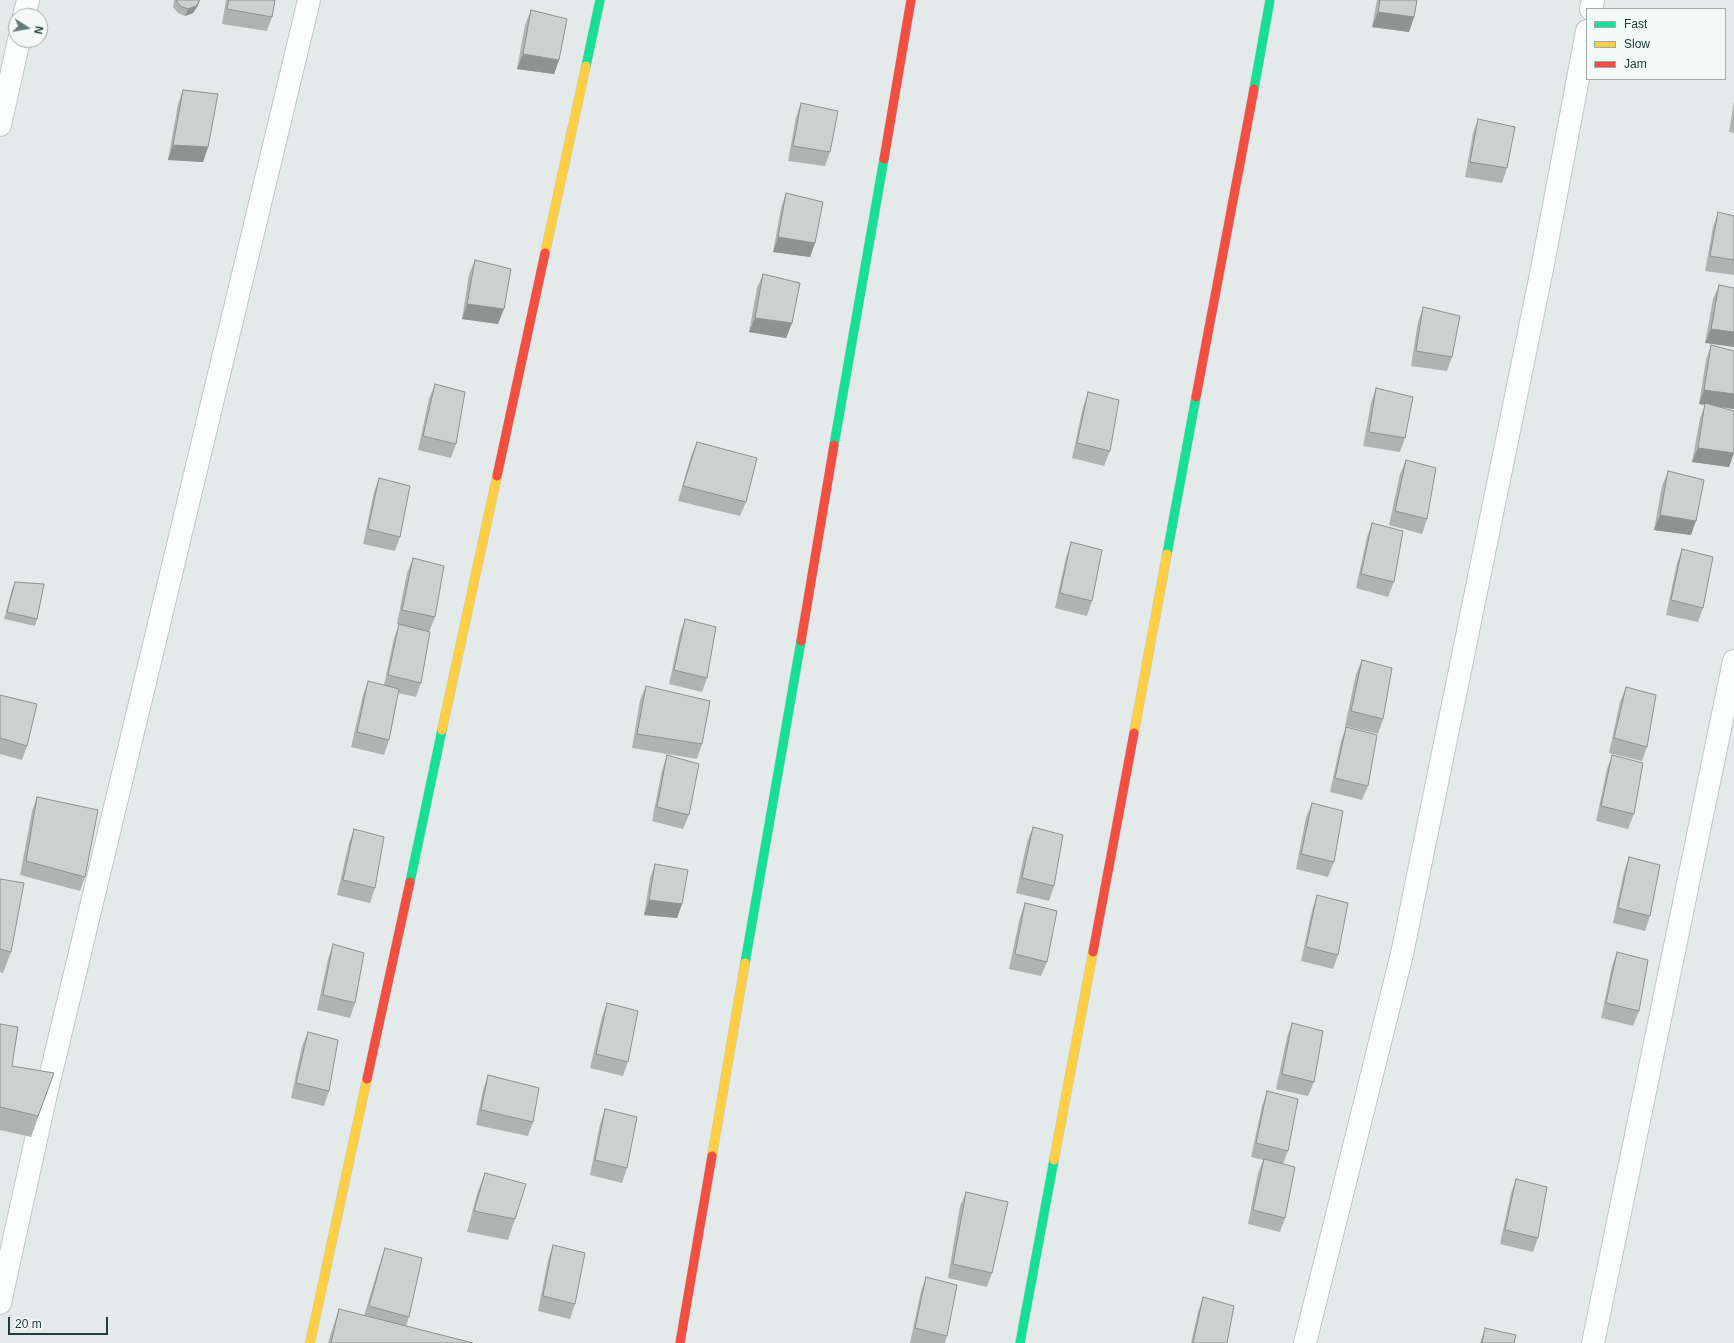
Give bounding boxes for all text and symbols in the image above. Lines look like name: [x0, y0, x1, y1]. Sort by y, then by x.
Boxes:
north arrow: [8, 8, 48, 48]
legend: [1586, 8, 1726, 80]
text: Fast: [1624, 17, 1647, 31]
text: N: [32, 25, 45, 35]
text: Slow: [1624, 37, 1650, 51]
text: Jam: [1624, 57, 1647, 71]
scale bar: [10, 1309, 110, 1335]
text: 20 m: [15, 1317, 42, 1331]

